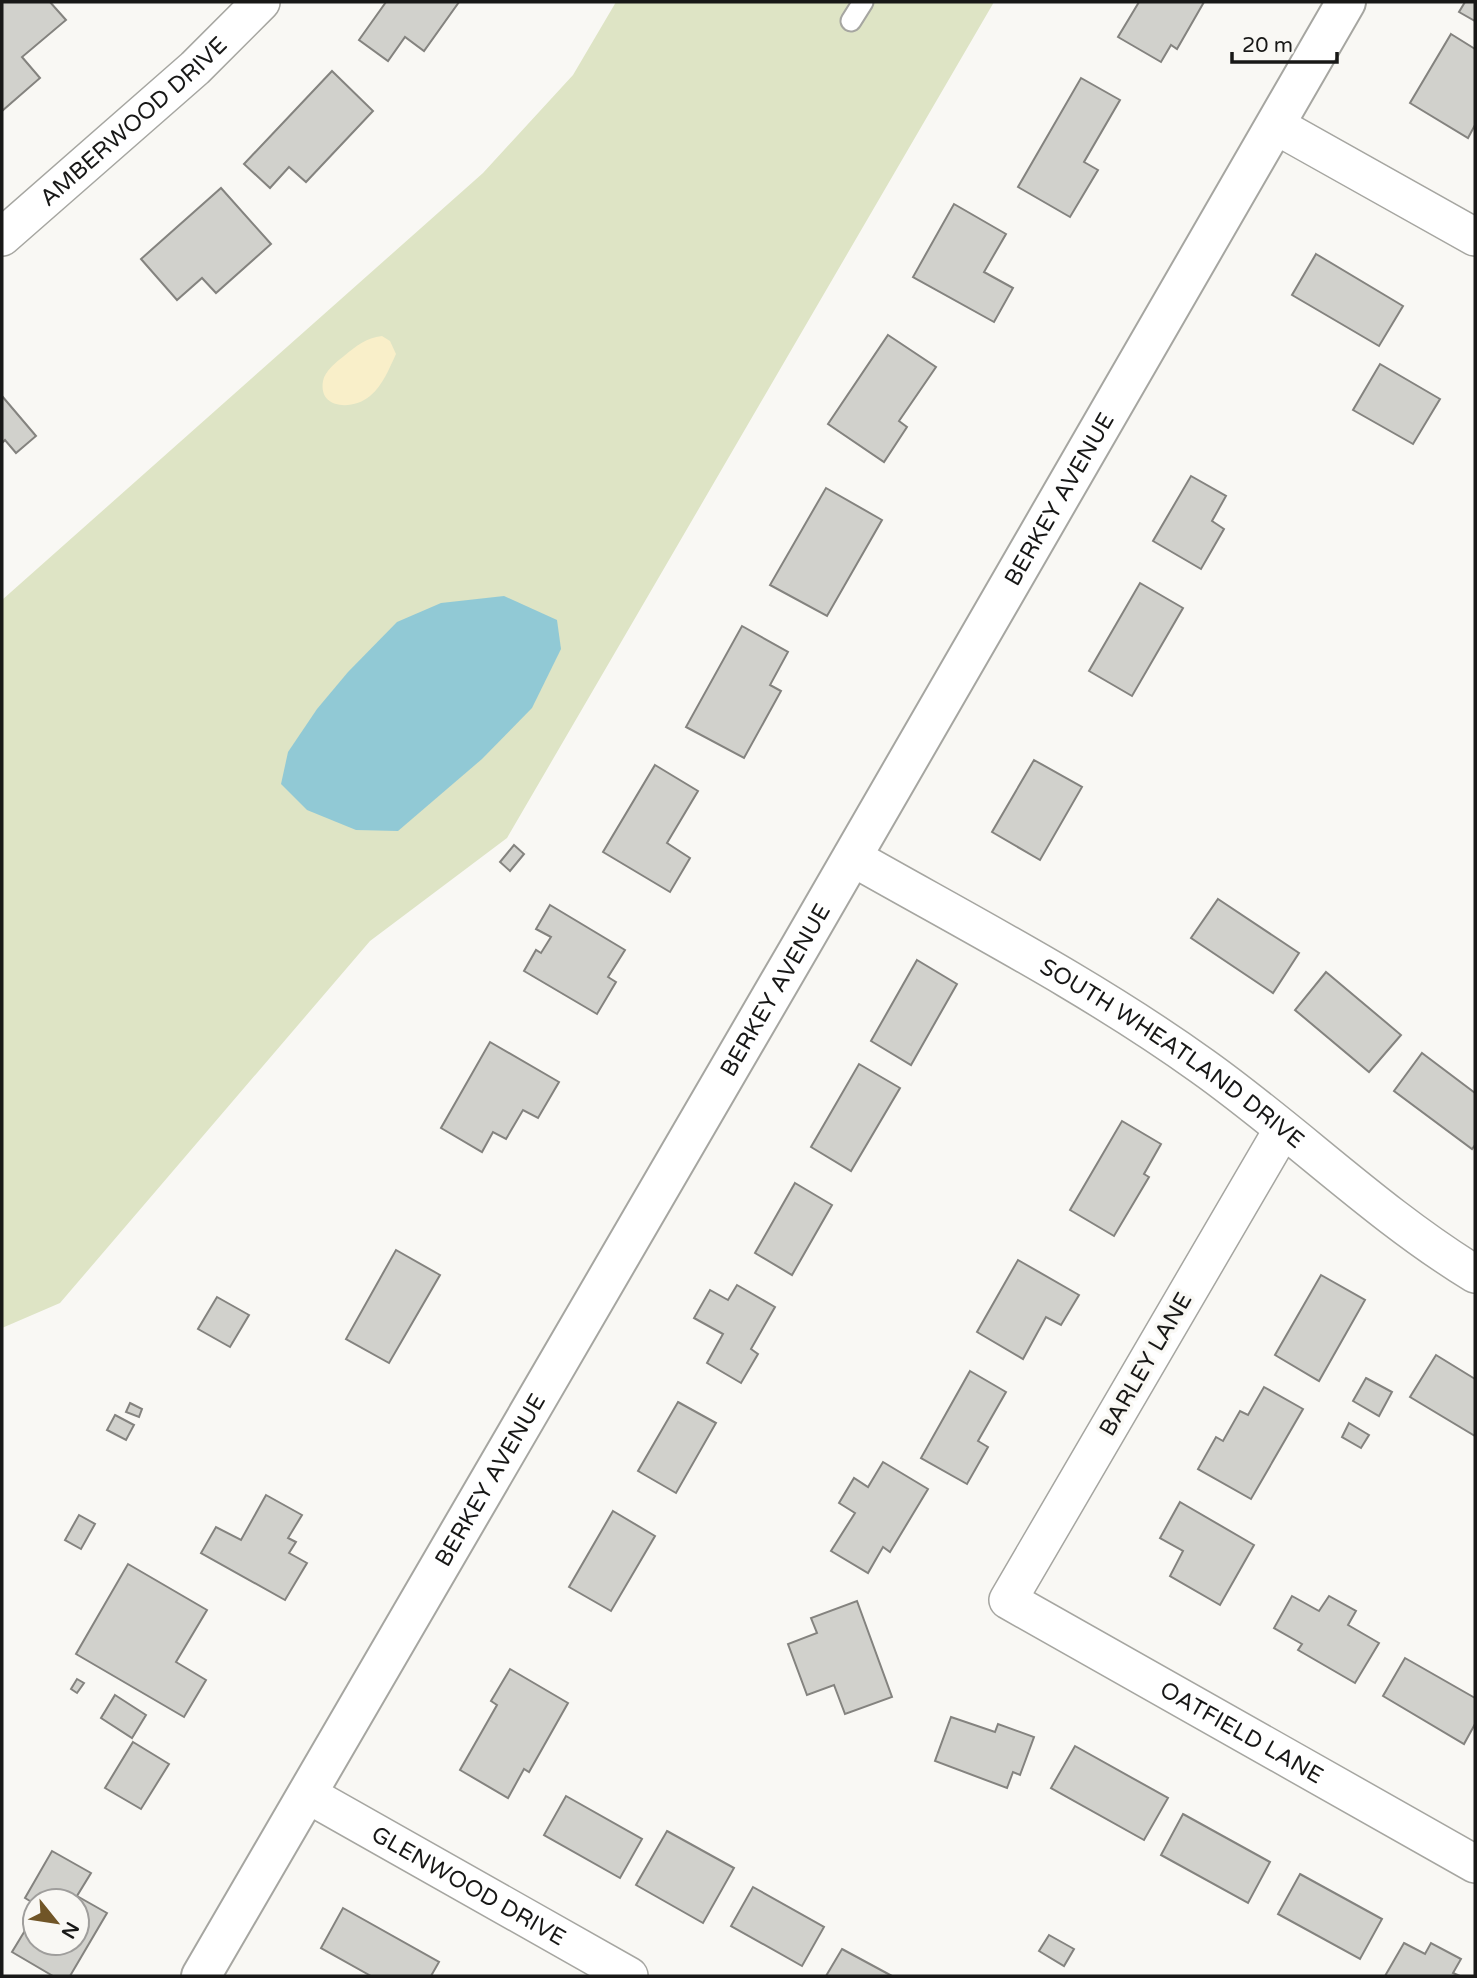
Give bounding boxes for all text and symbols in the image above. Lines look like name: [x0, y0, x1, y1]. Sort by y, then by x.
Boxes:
scale bar: [1232, 21, 1337, 65]
street label: AMBERWOOD DRIVE: [34, 31, 233, 212]
text: 20 m: [1242, 33, 1293, 58]
street label: BERKEY AVENUE: [999, 408, 1121, 591]
street label: BERKEY AVENUE: [715, 899, 837, 1082]
street label: SOUTH WHEATLAND DRIVE: [1035, 953, 1309, 1155]
street label: BARLEY LANE: [1093, 1288, 1198, 1441]
street label: BERKEY AVENUE: [429, 1389, 552, 1572]
street label: OATFIELD LANE: [1155, 1676, 1328, 1790]
street label: GLENWOOD DRIVE: [366, 1820, 570, 1952]
north arrow: [21, 1887, 91, 1957]
text: N: [57, 1918, 83, 1942]

